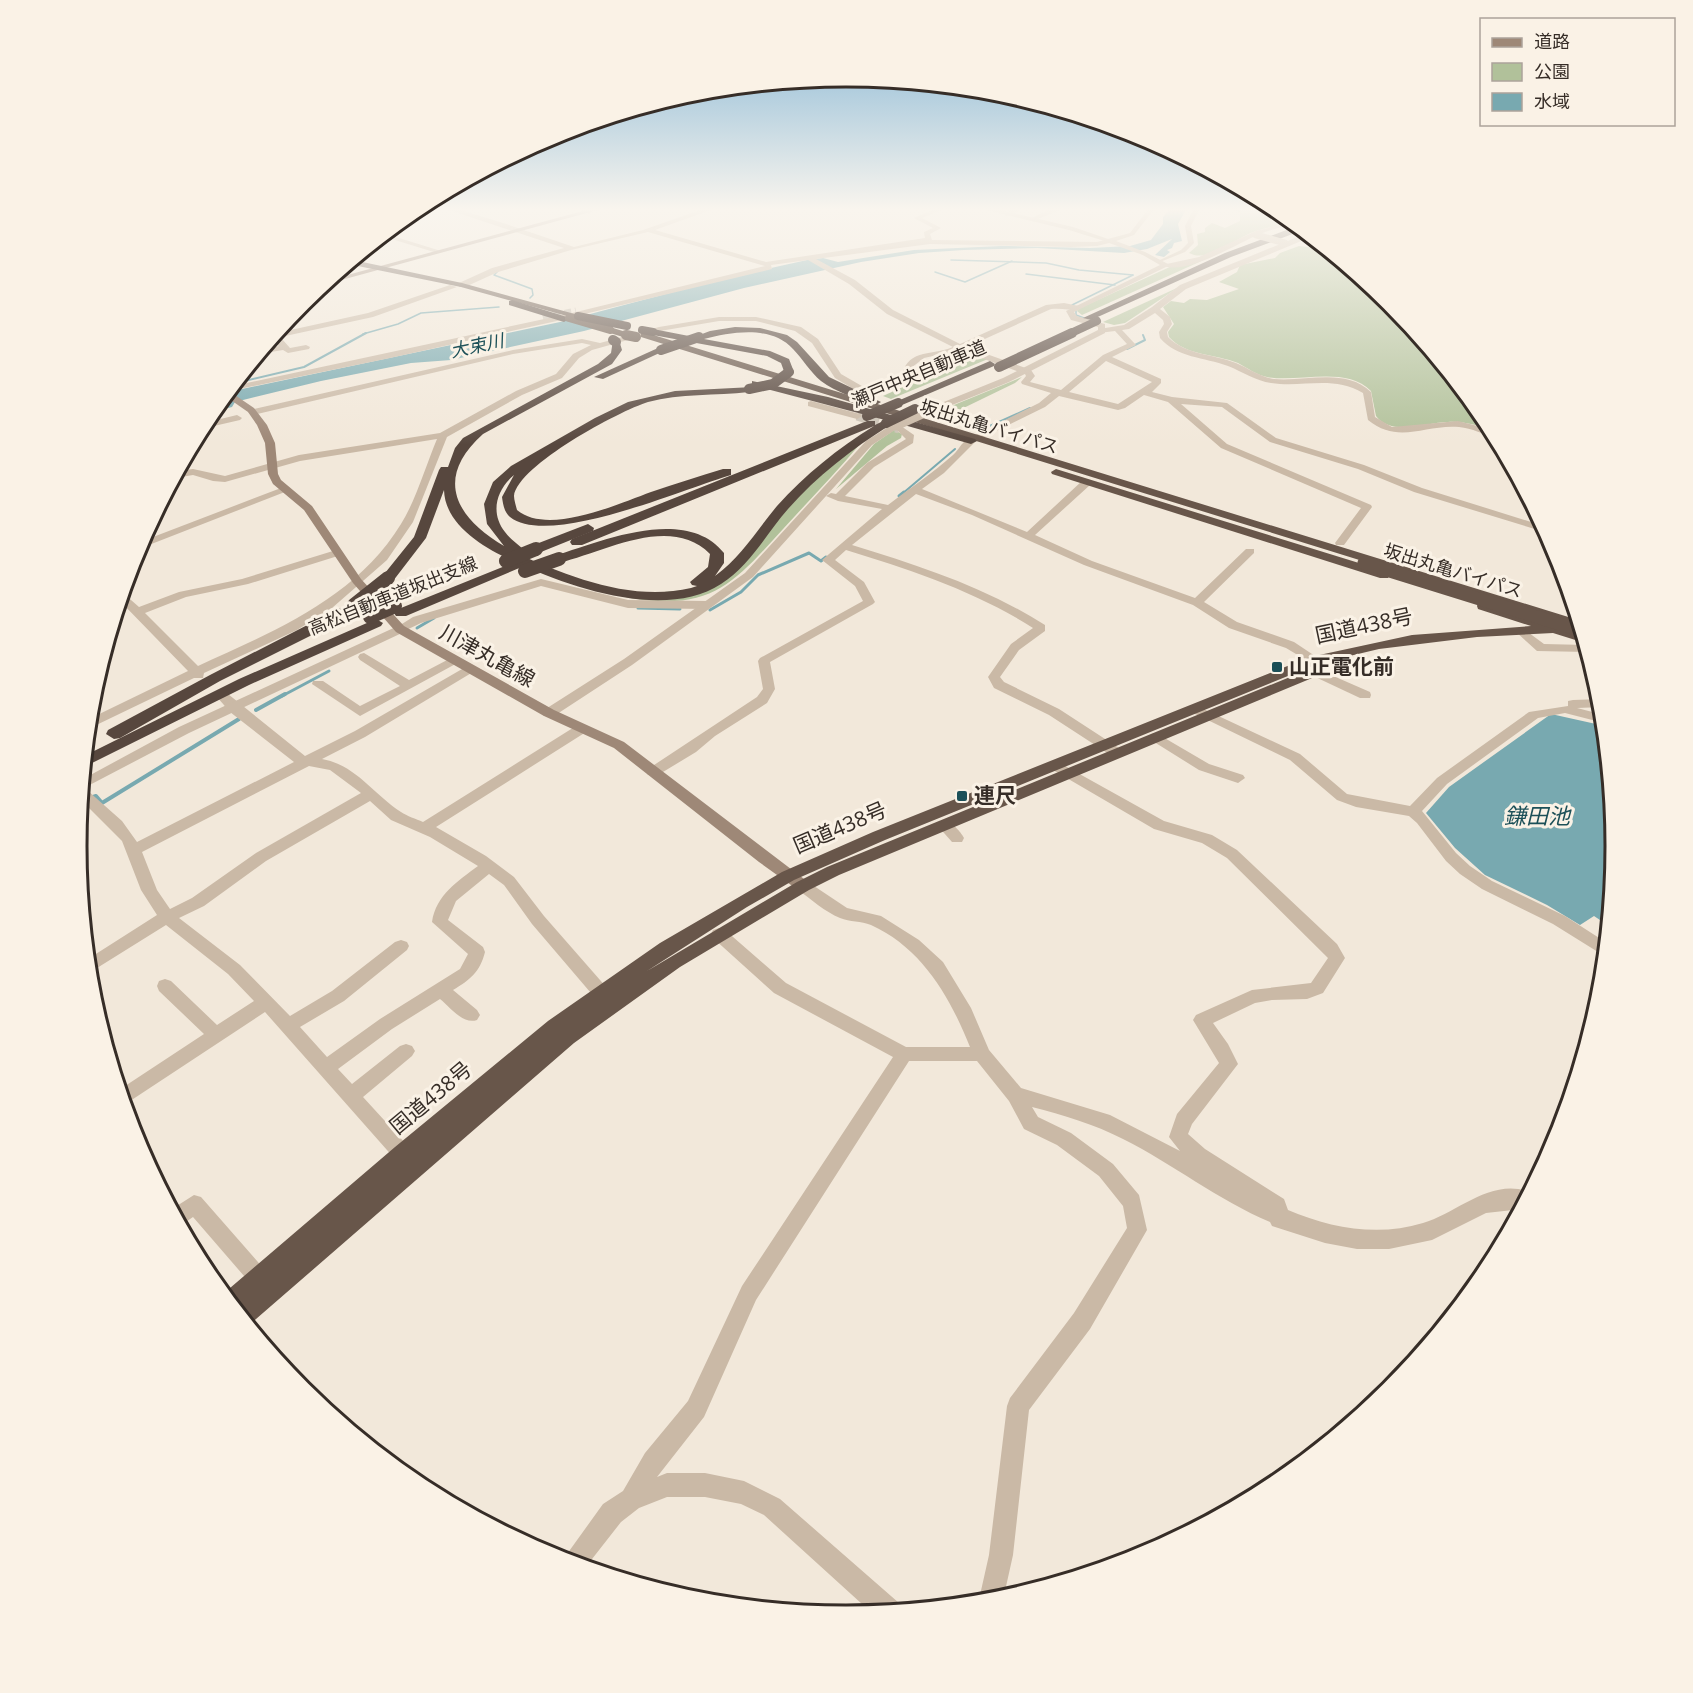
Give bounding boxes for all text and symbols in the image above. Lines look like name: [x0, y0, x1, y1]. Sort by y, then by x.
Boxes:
legend: [1480, 18, 1675, 126]
text: 道路: [1534, 29, 1570, 53]
text: 公園: [1534, 59, 1570, 83]
text: 水域: [1534, 89, 1570, 113]
water label: 大束川: [448, 327, 508, 362]
street label: 瀬戸中央自動車道: [848, 334, 990, 412]
street label: 坂出丸亀バイパス: [917, 394, 1061, 459]
street label: 坂出丸亀バイパス: [1381, 538, 1525, 603]
street label: 高松自動車道坂出支線: [305, 550, 481, 640]
street label: 国道438号: [1312, 601, 1415, 649]
street label: 川津丸亀線: [435, 617, 540, 693]
place label: 山正電化前: [1289, 652, 1394, 680]
marker: 山正電化前: [1270, 660, 1284, 674]
place label: 連尺: [974, 781, 1016, 809]
marker: 連尺: [955, 789, 969, 803]
street label: 国道438号: [789, 795, 891, 859]
water label: 鎌田池: [1504, 800, 1572, 830]
street label: 国道438号: [383, 1055, 477, 1140]

